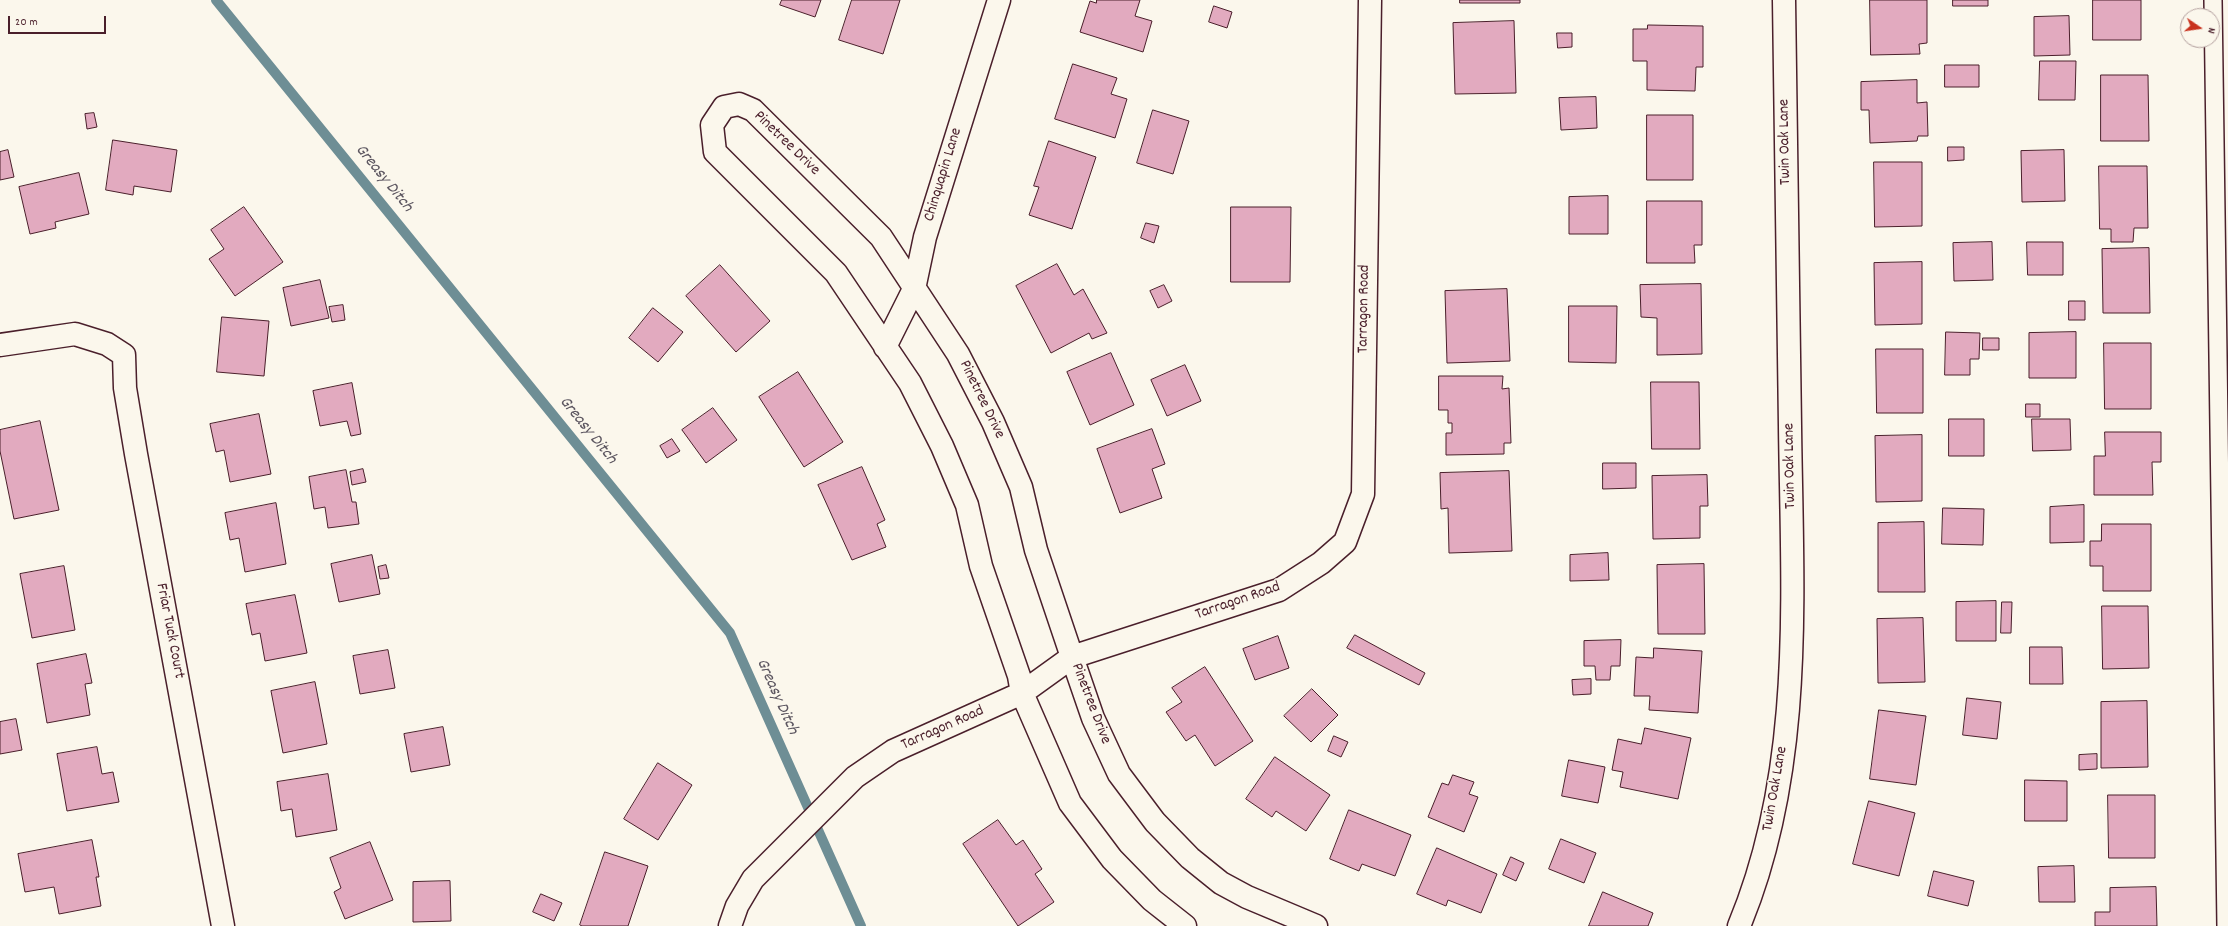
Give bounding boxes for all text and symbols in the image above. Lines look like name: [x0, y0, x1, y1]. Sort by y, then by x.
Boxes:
scale bar: [10, 8, 108, 34]
north arrow: [2180, 8, 2220, 48]
text: 20 m: [15, 14, 38, 31]
text: N: [2202, 26, 2219, 35]
street label: Twin Oak Lane: [1776, 99, 1796, 185]
street label: Pinetree Drive: [749, 108, 823, 180]
street label: Chinquapin Lane: [921, 126, 967, 224]
water label: Greasy Ditch: [350, 141, 416, 217]
street label: Tarragon Road: [1355, 265, 1375, 353]
street label: Pinetree Drive: [954, 358, 1008, 442]
water label: Greasy Ditch: [554, 393, 620, 469]
street label: Twin Oak Lane: [1781, 423, 1801, 509]
street label: Tarragon Road: [1193, 579, 1283, 625]
street label: Friar Tuck Court: [150, 582, 188, 680]
water label: Greasy Ditch: [750, 656, 802, 738]
street label: Pinetree Drive: [1066, 661, 1114, 747]
street label: Tarragon Road: [899, 702, 987, 756]
street label: Twin Oak Lane: [1759, 745, 1793, 833]

